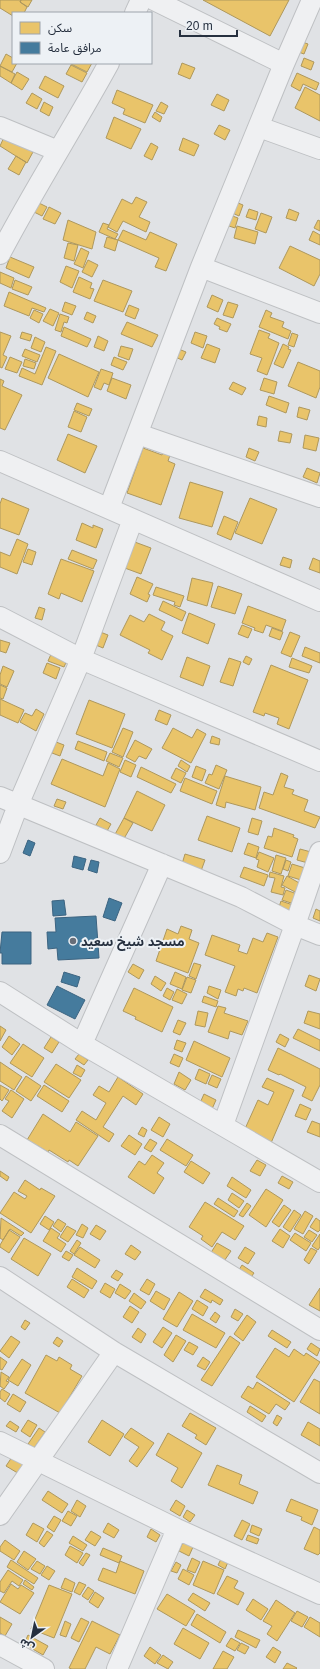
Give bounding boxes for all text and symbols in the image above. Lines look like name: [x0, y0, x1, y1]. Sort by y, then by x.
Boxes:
legend: [12, 12, 152, 64]
scale bar: [180, 12, 237, 38]
text: 20 m: [186, 19, 213, 33]
text: سكن: [48, 21, 72, 35]
text: مرافق عامة: [48, 41, 102, 56]
place label: مسجد شيخ سعيد: [81, 934, 185, 951]
marker: مسجد شيخ سعيد: [68, 936, 78, 946]
north arrow: [12, 1617, 52, 1657]
text: ش: [17, 1635, 37, 1655]

